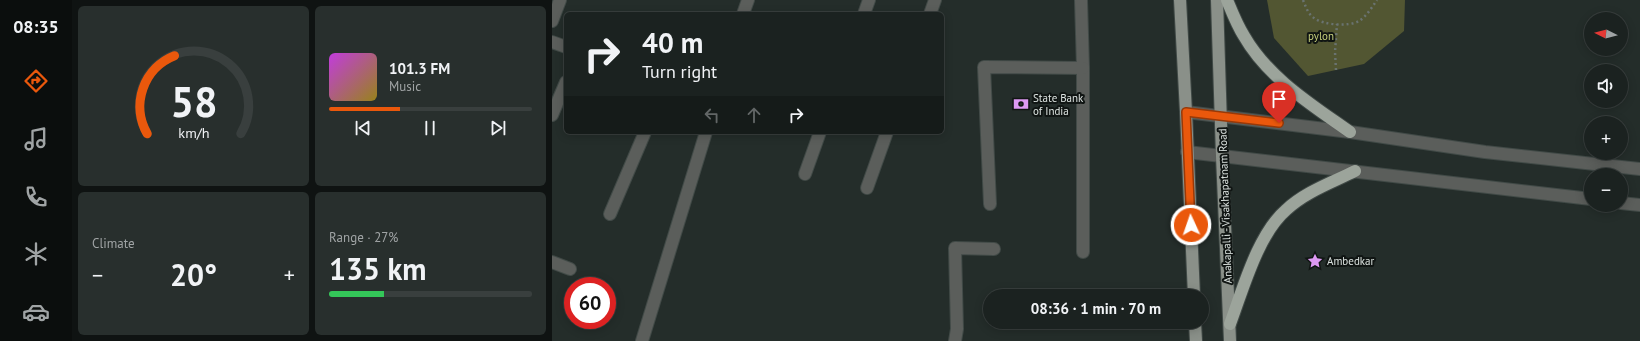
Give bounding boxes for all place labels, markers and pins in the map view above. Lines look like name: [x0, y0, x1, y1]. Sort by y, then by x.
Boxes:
pin: [1262, 82, 1296, 123]
place label: State Bank of India: [1033, 91, 1084, 118]
bank icon: State Bank of India: [1012, 95, 1030, 113]
place icon: Ambedkar: [1306, 252, 1324, 270]
place label: Ambedkar: [1327, 254, 1375, 268]

